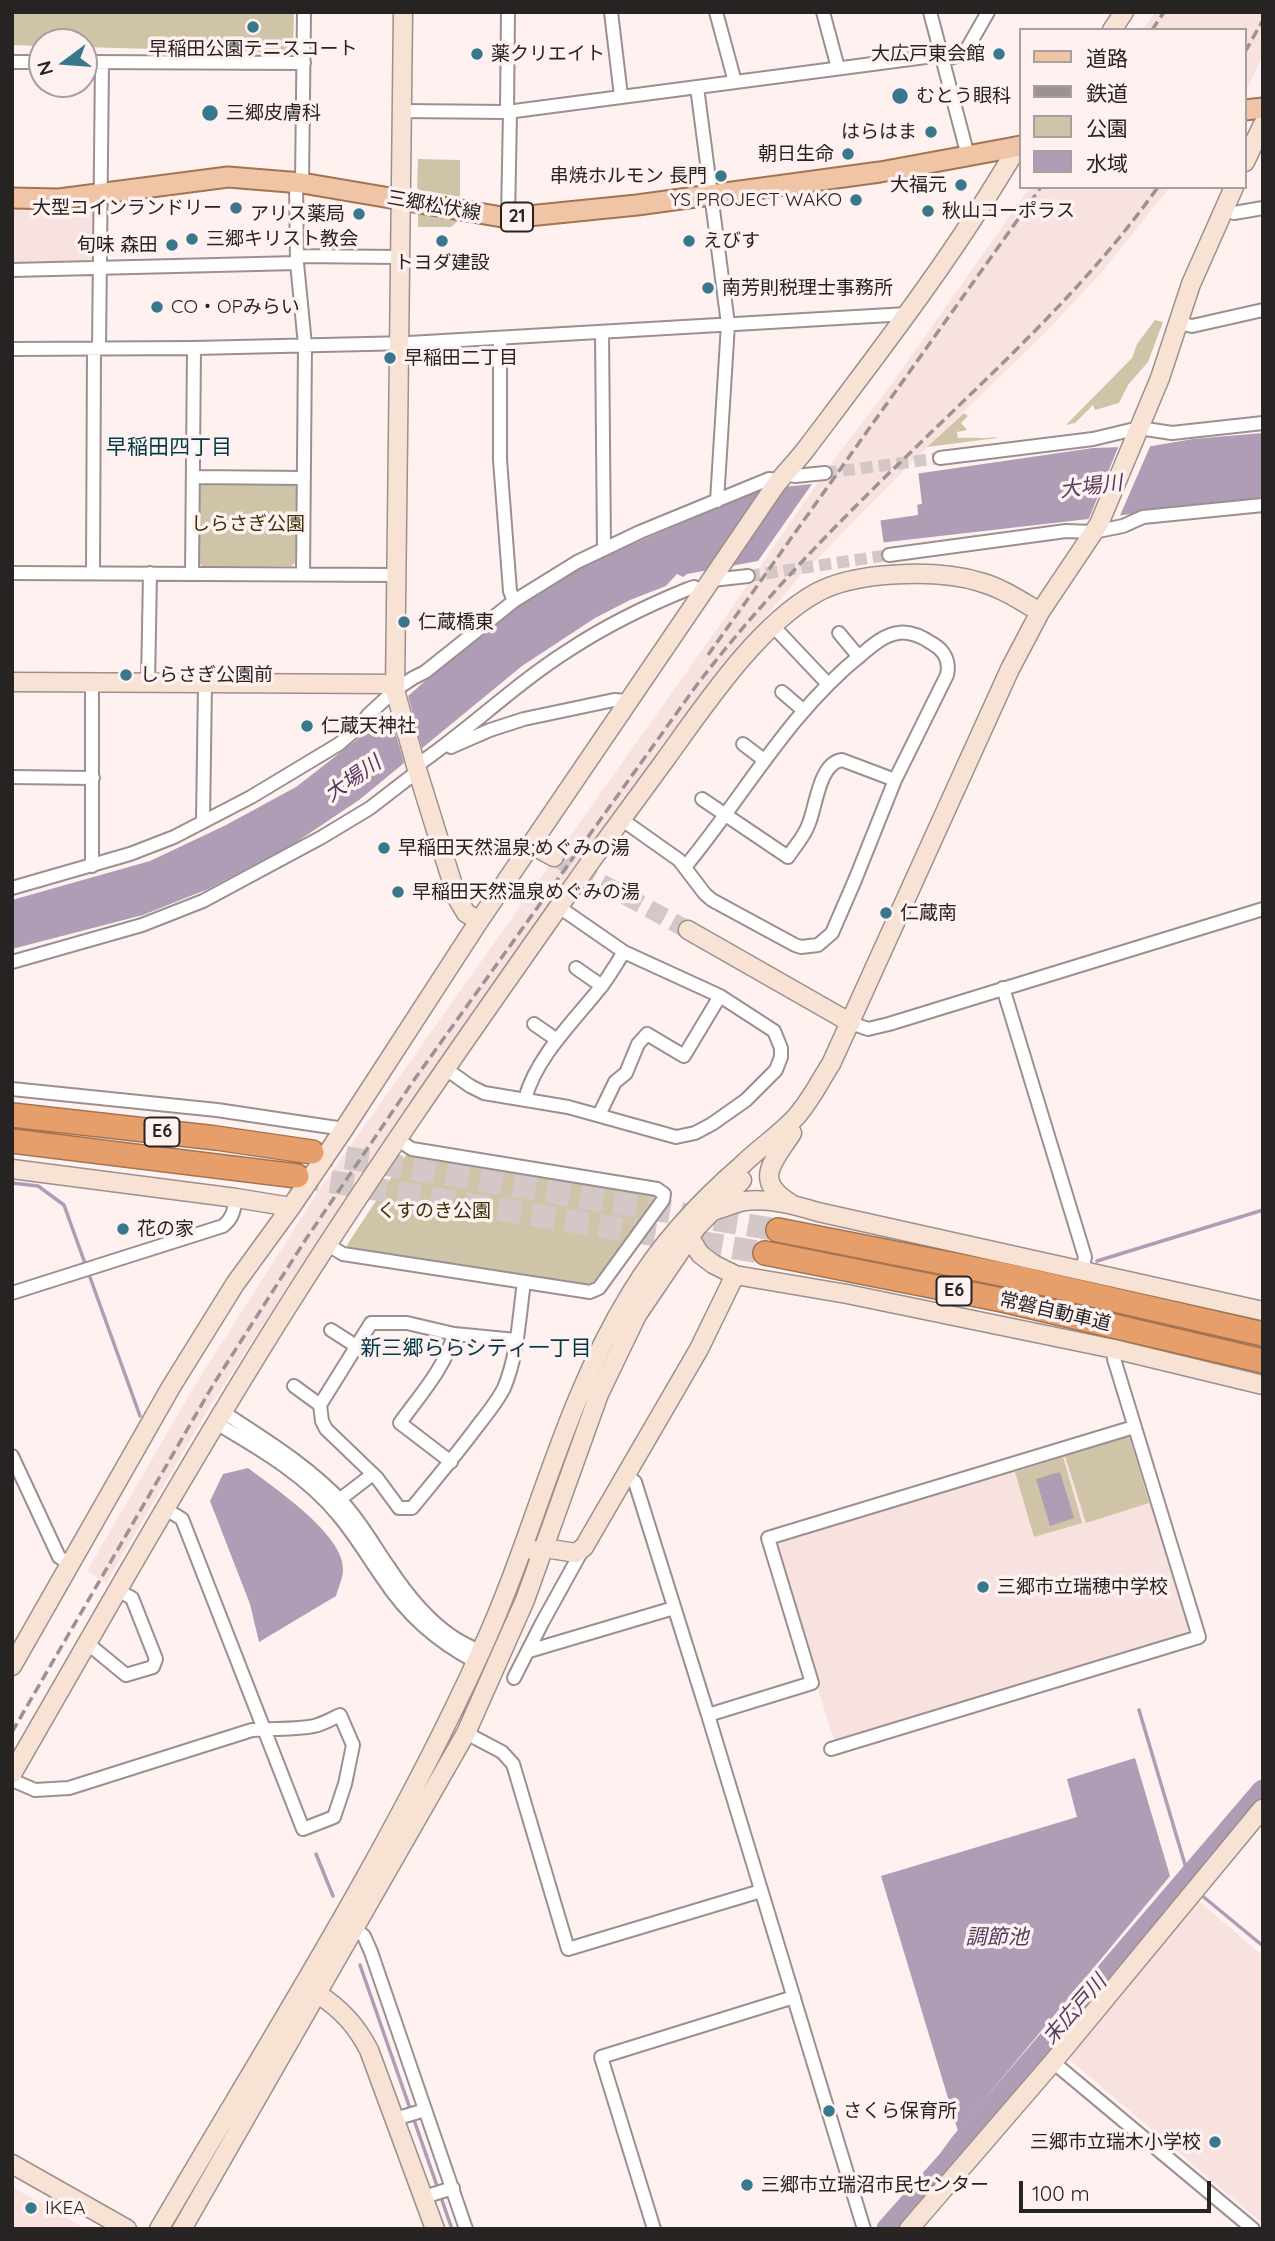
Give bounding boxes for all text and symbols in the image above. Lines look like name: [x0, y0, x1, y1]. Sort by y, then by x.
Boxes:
marker: 早稲田公園テニスコート: [245, 19, 261, 35]
north arrow: [28, 28, 98, 98]
legend: [1020, 28, 1247, 189]
place label: 早稲田公園テニスコート: [149, 38, 357, 60]
place label: 薬クリエイト: [491, 43, 605, 65]
place label: 大広戸東会館: [871, 43, 985, 65]
text: 道路: [1086, 45, 1128, 71]
marker: 薬クリエイト: [469, 46, 485, 62]
marker: 大広戸東会館: [991, 46, 1007, 62]
text: N: [31, 58, 58, 78]
text: 鉄道: [1086, 80, 1128, 106]
place label: むとう眼科: [916, 85, 1011, 107]
marker: むとう眼科: [890, 86, 910, 106]
place label: 三郷皮膚科: [226, 102, 321, 124]
marker: 三郷皮膚科: [200, 103, 220, 123]
text: 公園: [1086, 115, 1128, 141]
place label: はらはま: [841, 121, 917, 143]
marker: はらはま: [923, 124, 939, 140]
place label: 朝日生命: [758, 143, 834, 165]
marker: 朝日生命: [840, 146, 856, 162]
text: 水域: [1086, 150, 1128, 176]
place label: 串焼ホルモン 長門: [550, 165, 707, 187]
marker: 串焼ホルモン 長門: [713, 168, 729, 184]
place label: 大福元: [890, 174, 947, 196]
marker: 大福元: [953, 177, 969, 193]
street label: 三郷松伏線: [385, 187, 483, 225]
place label: YS PROJECT WAKO: [670, 189, 842, 211]
marker: YS PROJECT WAKO: [848, 192, 864, 208]
place label: 大型コインランドリー: [32, 197, 222, 219]
marker: 大型コインランドリー: [228, 200, 244, 216]
place label: 秋山コーポラス: [942, 200, 1075, 222]
road number: 21: [501, 202, 533, 232]
place label: アリス薬局: [250, 203, 345, 225]
marker: 秋山コーポラス: [920, 203, 936, 219]
marker: アリス薬局: [351, 206, 367, 222]
place label: 三郷キリスト教会: [206, 228, 358, 250]
place label: えびす: [703, 230, 760, 252]
marker: 三郷キリスト教会: [184, 231, 200, 247]
marker: トヨダ建設: [434, 233, 450, 249]
marker: えびす: [681, 233, 697, 249]
place label: 旬味 森田: [77, 234, 158, 256]
marker: 旬味 森田: [164, 237, 180, 253]
place label: トヨダ建設: [395, 252, 489, 274]
place label: 南芳則税理士事務所: [722, 277, 893, 299]
marker: 南芳則税理士事務所: [700, 280, 716, 296]
place label: CO・OPみらい: [171, 296, 300, 318]
marker: CO・OPみらい: [149, 299, 165, 315]
place label: 早稲田二丁目: [404, 347, 518, 369]
marker: 早稲田二丁目: [382, 350, 398, 366]
district label: 早稲田四丁目: [106, 435, 232, 461]
water label: 大場川: [1058, 471, 1124, 503]
park label: しらさぎ公園: [191, 513, 305, 535]
place label: 仁蔵橋東: [418, 611, 494, 633]
marker: 仁蔵橋東: [396, 614, 412, 630]
place label: しらさぎ公園前: [140, 664, 273, 686]
marker: しらさぎ公園前: [118, 667, 134, 683]
place label: 仁蔵天神社: [321, 715, 416, 737]
marker: 仁蔵天神社: [299, 718, 315, 734]
water label: 大場川: [320, 751, 386, 807]
place label: 早稲田天然温泉;めぐみの湯: [398, 837, 630, 859]
marker: 早稲田天然温泉;めぐみの湯: [376, 840, 392, 856]
place label: 早稲田天然温泉めぐみの湯: [412, 881, 640, 903]
marker: 早稲田天然温泉めぐみの湯: [390, 884, 406, 900]
place label: 仁蔵南: [900, 902, 957, 924]
marker: 仁蔵南: [878, 905, 894, 921]
road number: E6: [144, 1118, 180, 1147]
park label: くすのき公園: [377, 1200, 491, 1222]
place label: 花の家: [137, 1218, 194, 1240]
marker: 花の家: [115, 1221, 131, 1237]
road number: E6: [936, 1276, 972, 1306]
street label: 常磐自動車道: [997, 1288, 1113, 1336]
district label: 新三郷ららシティ一丁目: [361, 1336, 591, 1362]
place label: 三郷市立瑞穂中学校: [997, 1576, 1168, 1598]
marker: 三郷市立瑞穂中学校: [975, 1579, 991, 1595]
water label: 調節池: [966, 1925, 1028, 1951]
water label: 末広戸川: [1038, 1970, 1112, 2050]
place label: さくら保育所: [843, 2100, 957, 2122]
marker: さくら保育所: [821, 2103, 837, 2119]
place label: 三郷市立瑞木小学校: [1030, 2131, 1201, 2153]
marker: 三郷市立瑞木小学校: [1207, 2134, 1223, 2150]
scale bar: [1023, 2168, 1216, 2212]
place label: 三郷市立瑞沼市民センター: [761, 2174, 989, 2196]
marker: 三郷市立瑞沼市民センター: [739, 2177, 755, 2193]
text: 100 m: [1032, 2180, 1090, 2206]
place label: IKEA: [45, 2197, 86, 2219]
marker: IKEA: [23, 2200, 39, 2216]

